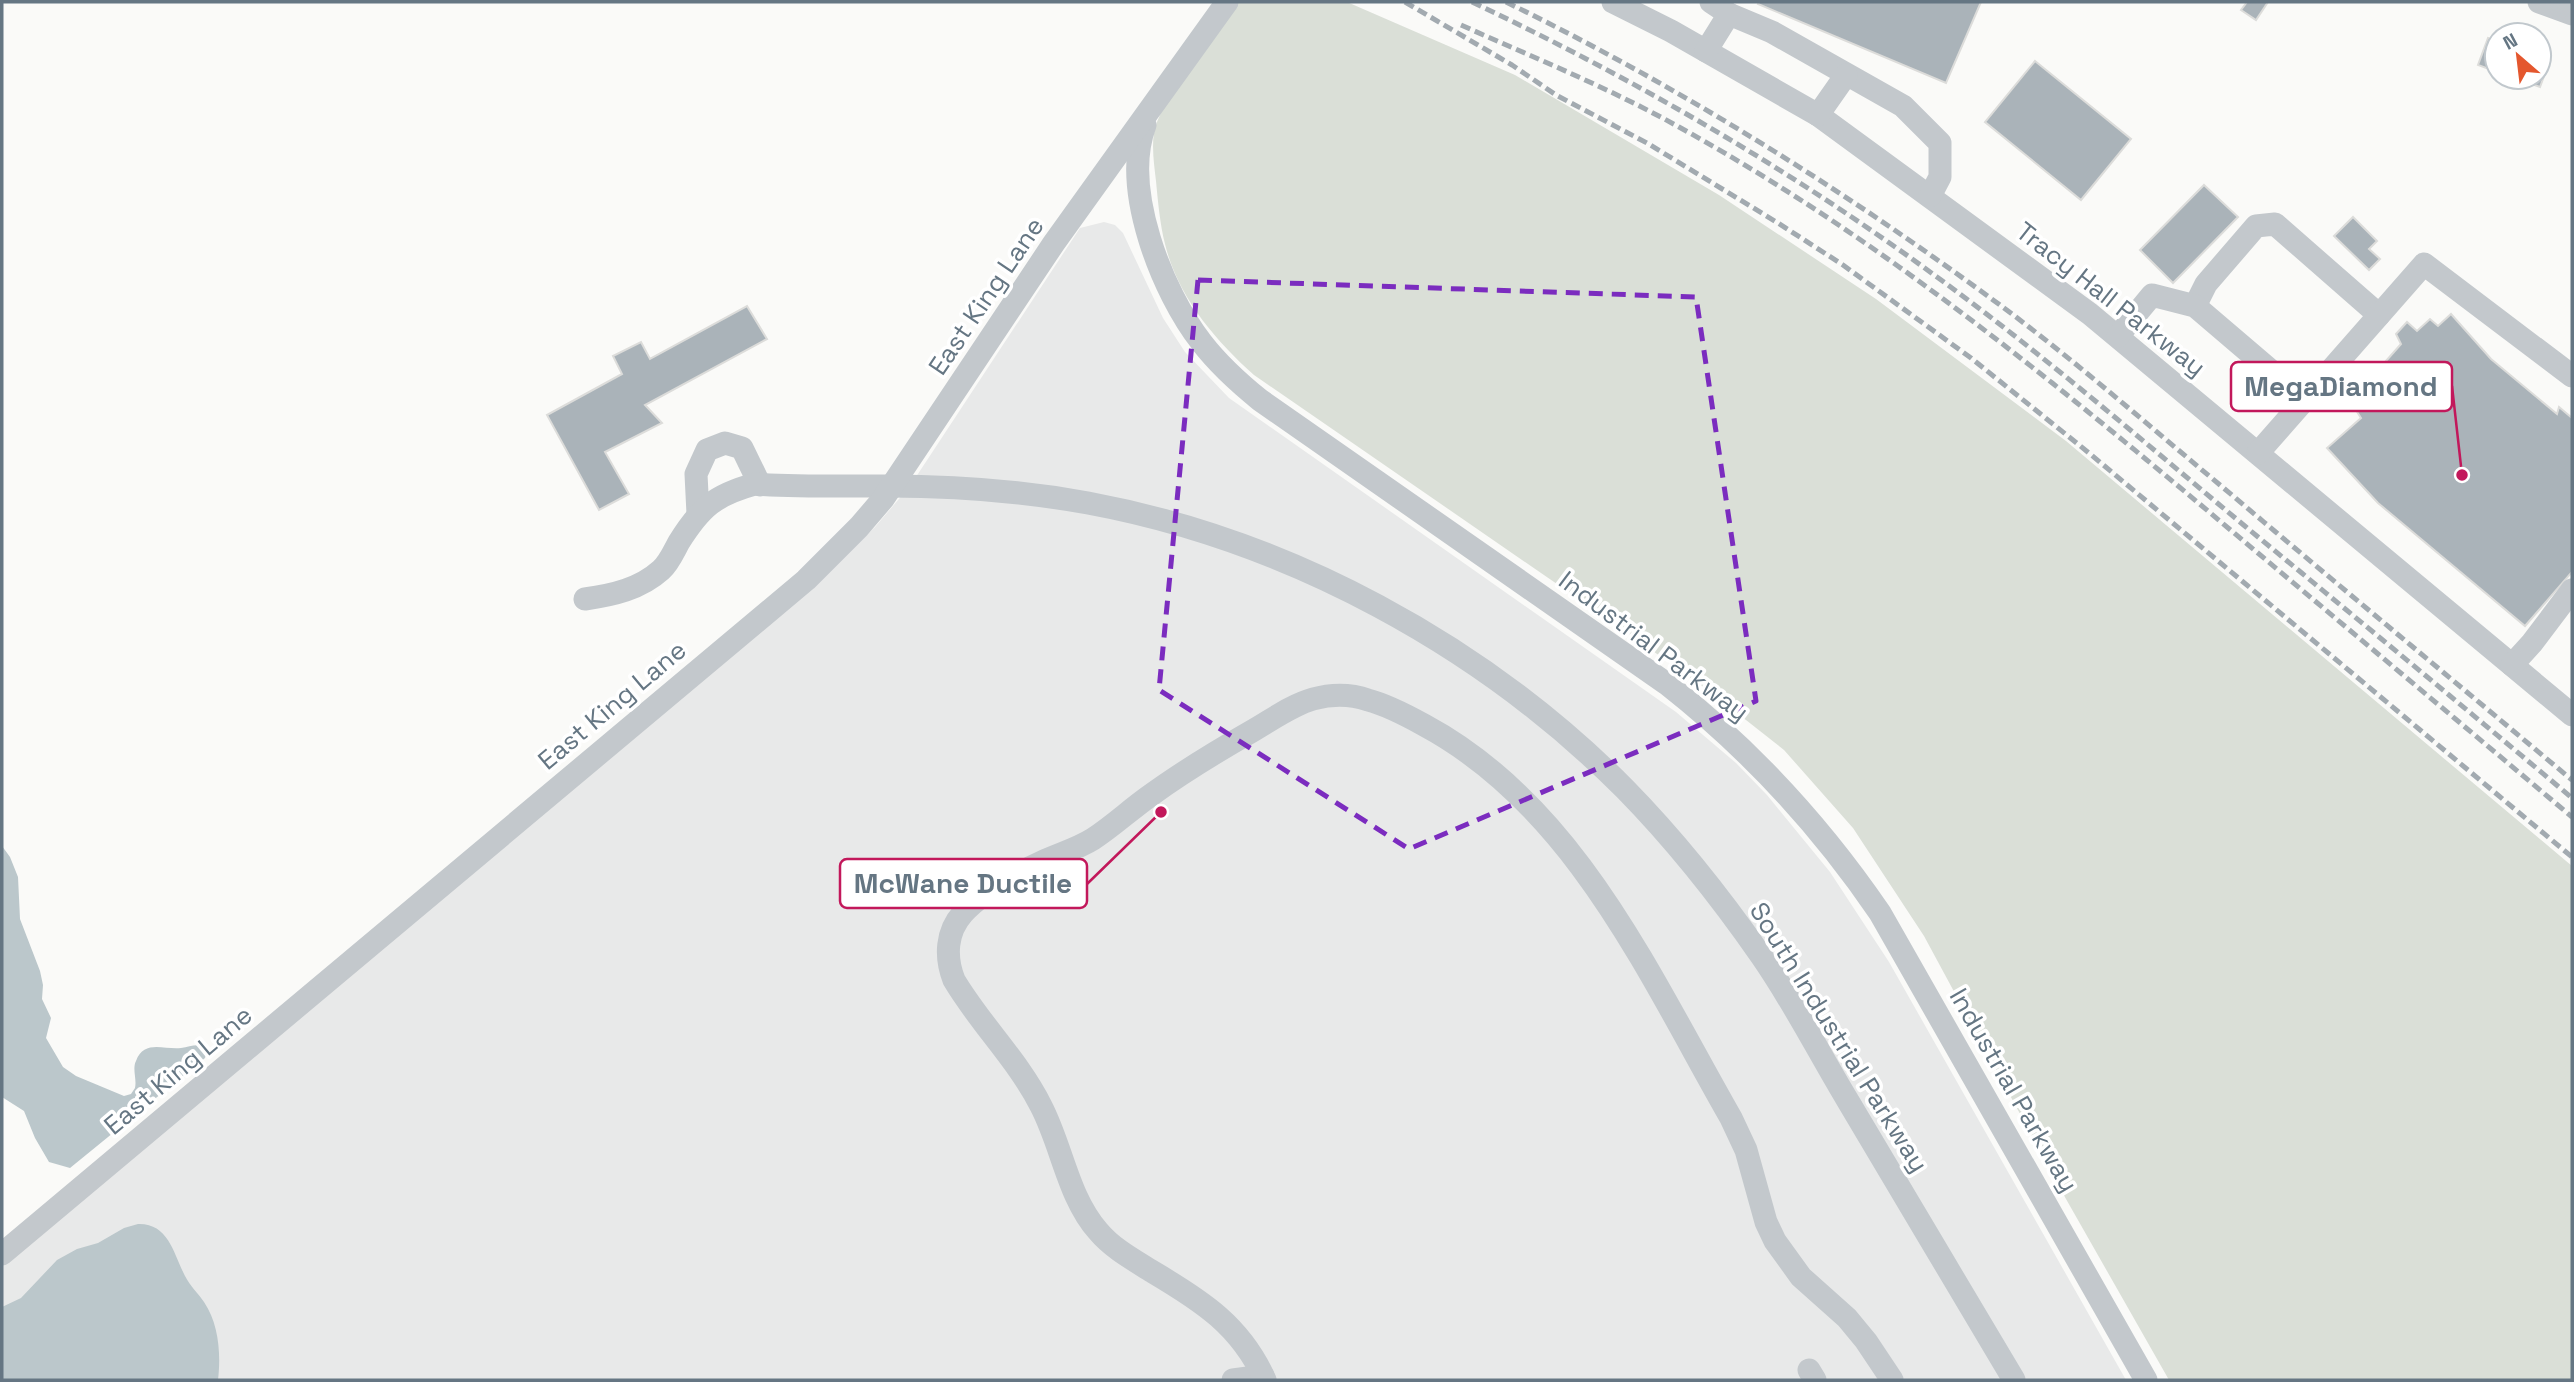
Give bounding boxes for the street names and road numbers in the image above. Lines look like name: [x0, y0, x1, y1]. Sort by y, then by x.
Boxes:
street label: East King Lane: [921, 210, 1051, 382]
street label: Tracy Hall Parkway: [2009, 214, 2213, 384]
street label: Industrial Parkway: [1552, 563, 1756, 729]
street label: East King Lane: [531, 633, 693, 777]
street label: South Industrial Parkway: [1742, 896, 1936, 1178]
street label: Industrial Parkway: [1942, 982, 2086, 1198]
street label: East King Lane: [97, 998, 259, 1142]

